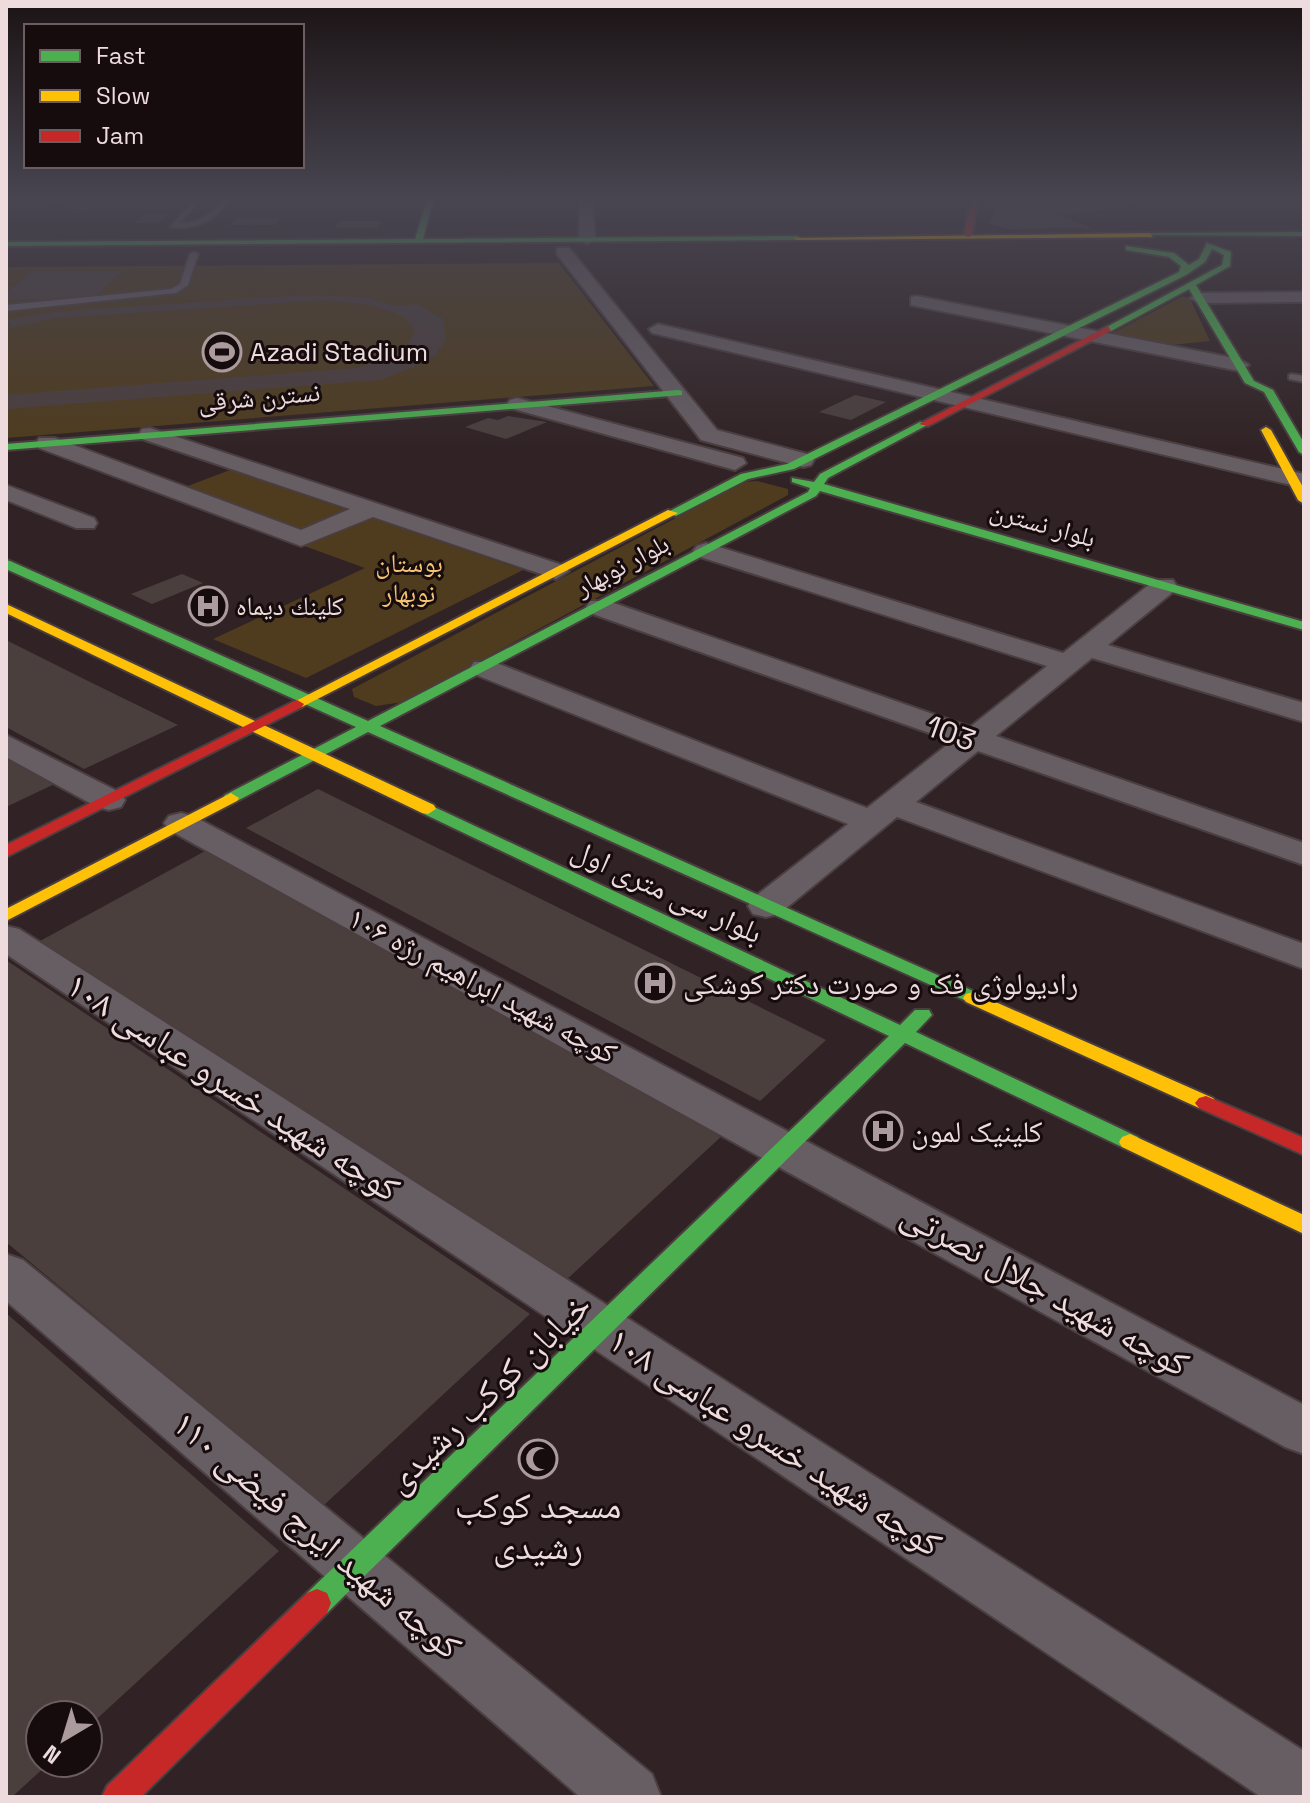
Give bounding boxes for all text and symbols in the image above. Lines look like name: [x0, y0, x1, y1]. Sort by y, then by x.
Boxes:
legend: [24, 24, 304, 168]
text: Fast: [96, 40, 146, 71]
text: Slow: [96, 80, 150, 111]
text: Jam: [96, 120, 144, 151]
sports icon: Azadi Stadium: [201, 331, 243, 373]
place label: Azadi Stadium: [250, 335, 428, 369]
street label: نسترن شرقی: [196, 375, 322, 419]
street label: بلوار نسترن: [986, 493, 1100, 555]
street label: بلوار نوبهار: [568, 526, 675, 604]
park label: بوستان نوبهار: [375, 546, 443, 610]
hospital icon: كلينك ديماه: [187, 585, 229, 627]
place label: كلينك ديماه: [236, 589, 344, 623]
street label: 103: [921, 706, 981, 760]
street label: بلوار سی متری اول: [565, 830, 769, 952]
street label: کوچه شهید ابراهیم رژه ۱۰۶: [342, 898, 624, 1073]
street label: کوچه شهید خسرو عباسی ۱۰۸: [58, 962, 408, 1212]
hospital icon: رادیولوژی فک و صورت دکتر کوشکی: [634, 962, 676, 1004]
place label: رادیولوژی فک و صورت دکتر کوشکی: [683, 964, 1078, 1003]
hospital icon: کلینیک لمون: [862, 1110, 904, 1152]
place label: کلینیک لمون: [911, 1112, 1043, 1151]
street label: کوچه شهید جلال نصرتی: [893, 1191, 1197, 1387]
street label: خیابان کوکب رشیدی: [375, 1283, 601, 1503]
street label: کوچه شهید خسرو عباسی ۱۰۸: [600, 1317, 950, 1567]
street label: کوچه شهید ایرج فیضی ۱۱۰: [163, 1401, 471, 1669]
mosque icon: مسجد کوکب رشیدی: [517, 1438, 559, 1480]
place label: مسجد کوکب رشیدی: [455, 1483, 621, 1570]
north arrow: [24, 1699, 104, 1779]
text: N: [37, 1739, 66, 1770]

